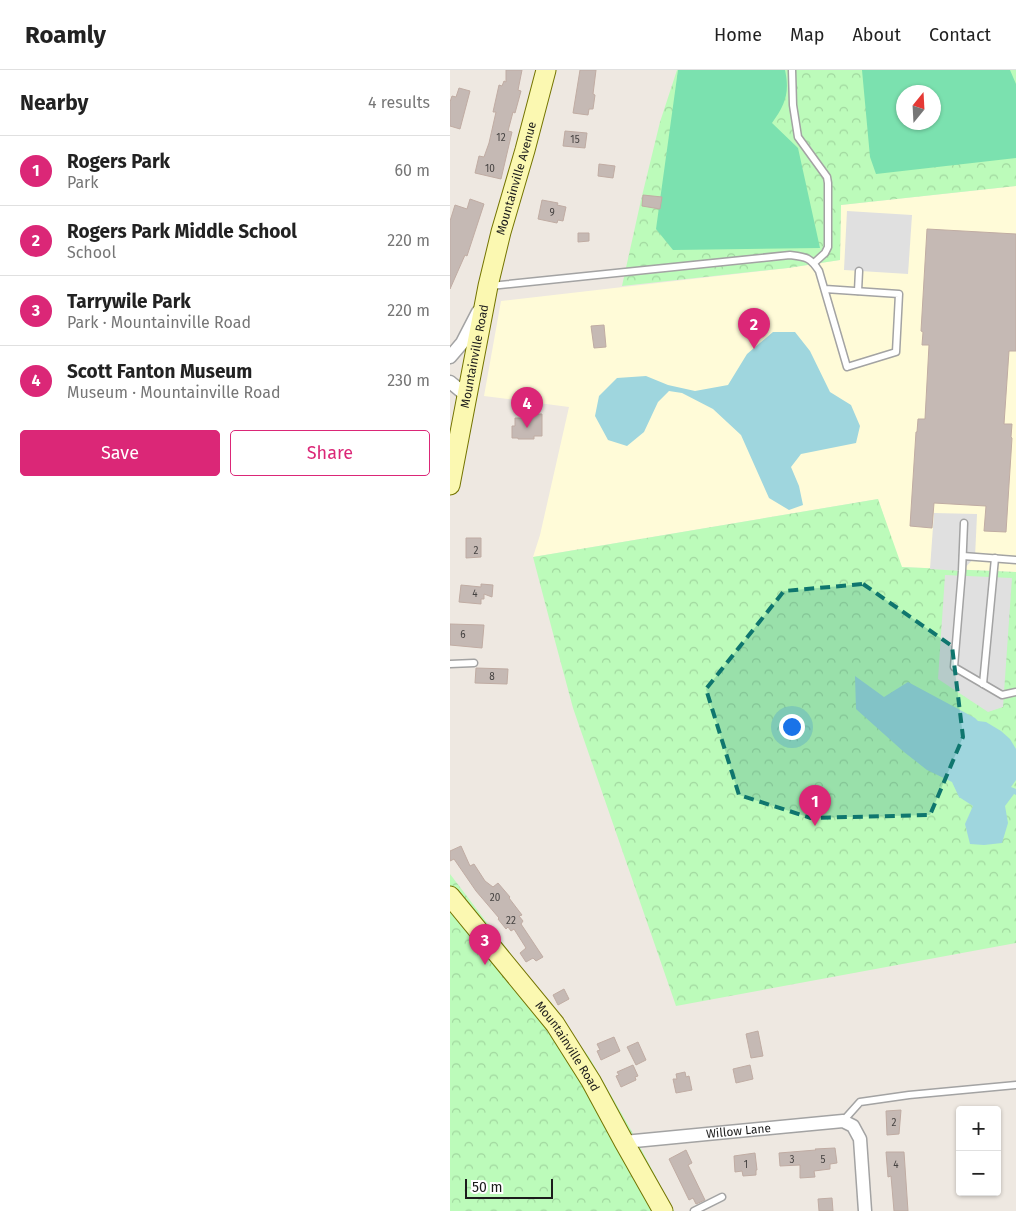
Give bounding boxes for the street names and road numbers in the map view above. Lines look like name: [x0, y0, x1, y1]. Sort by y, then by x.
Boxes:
street label: Mountainville Avenue: [493, 120, 539, 237]
street label: Mountainville Road: [458, 303, 491, 409]
street label: Mountainville Road: [532, 999, 602, 1094]
street label: Willow Lane: [705, 1121, 772, 1141]

